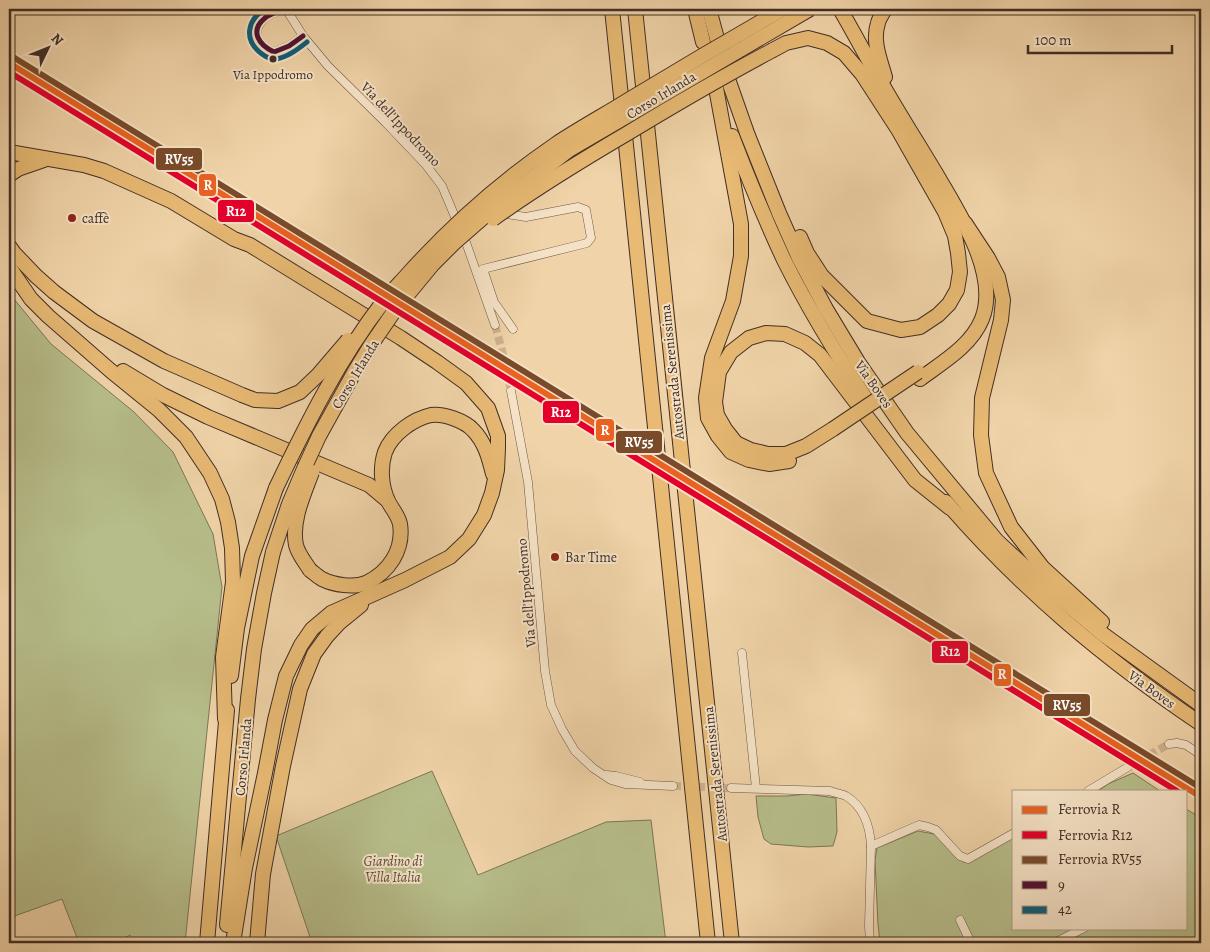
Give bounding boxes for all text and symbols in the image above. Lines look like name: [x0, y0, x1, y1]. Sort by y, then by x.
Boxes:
north arrow: [22, 22, 72, 72]
scale bar: [1028, 22, 1171, 54]
text: N: [47, 29, 68, 50]
text: 100 m: [1035, 30, 1072, 50]
marker: Via Ippodromo: [268, 54, 278, 64]
place label: Via Ippodromo: [232, 66, 313, 83]
street label: Corso Irlanda: [623, 67, 700, 124]
street label: Via dell'Ippodromo: [356, 77, 445, 171]
line badge: RV55: [155, 147, 203, 171]
text: RV55: [164, 150, 194, 169]
line badge: R: [198, 173, 217, 197]
text: R: [204, 176, 213, 195]
line badge: R12: [217, 199, 255, 223]
text: R12: [226, 202, 247, 221]
place label: caffè: [82, 209, 109, 228]
marker: caffè: [66, 212, 78, 224]
street label: Autostrada Serenissima: [656, 303, 689, 441]
street label: Corso Irlanda: [327, 335, 384, 413]
street label: Via Boves: [850, 356, 897, 412]
line badge: R12: [542, 400, 580, 424]
text: R12: [551, 403, 572, 422]
line badge: R: [595, 418, 615, 442]
text: R: [601, 421, 610, 440]
line badge: RV55: [615, 430, 663, 454]
text: RV55: [624, 433, 654, 452]
street label: Via dell'Ippodromo: [512, 538, 541, 649]
place label: Bar Time: [565, 548, 617, 567]
marker: Bar Time: [549, 551, 561, 563]
line badge: R12: [931, 640, 969, 664]
text: R12: [940, 642, 961, 661]
line badge: R: [993, 663, 1012, 687]
text: R: [998, 665, 1007, 684]
street label: Via Boves: [1123, 665, 1179, 713]
line badge: RV55: [1043, 693, 1091, 717]
text: RV55: [1052, 696, 1082, 715]
street label: Autostrada Serenissima: [699, 705, 732, 843]
street label: Corso Irlanda: [231, 717, 256, 797]
legend: [1012, 790, 1188, 930]
text: Ferrovia R: [1058, 799, 1121, 819]
text: Ferrovia R12: [1058, 825, 1133, 845]
text: Ferrovia RV55: [1058, 849, 1142, 869]
park label: Giardino di Villa Italia: [364, 852, 423, 887]
text: 9: [1058, 875, 1065, 895]
text: 42: [1058, 899, 1072, 919]

